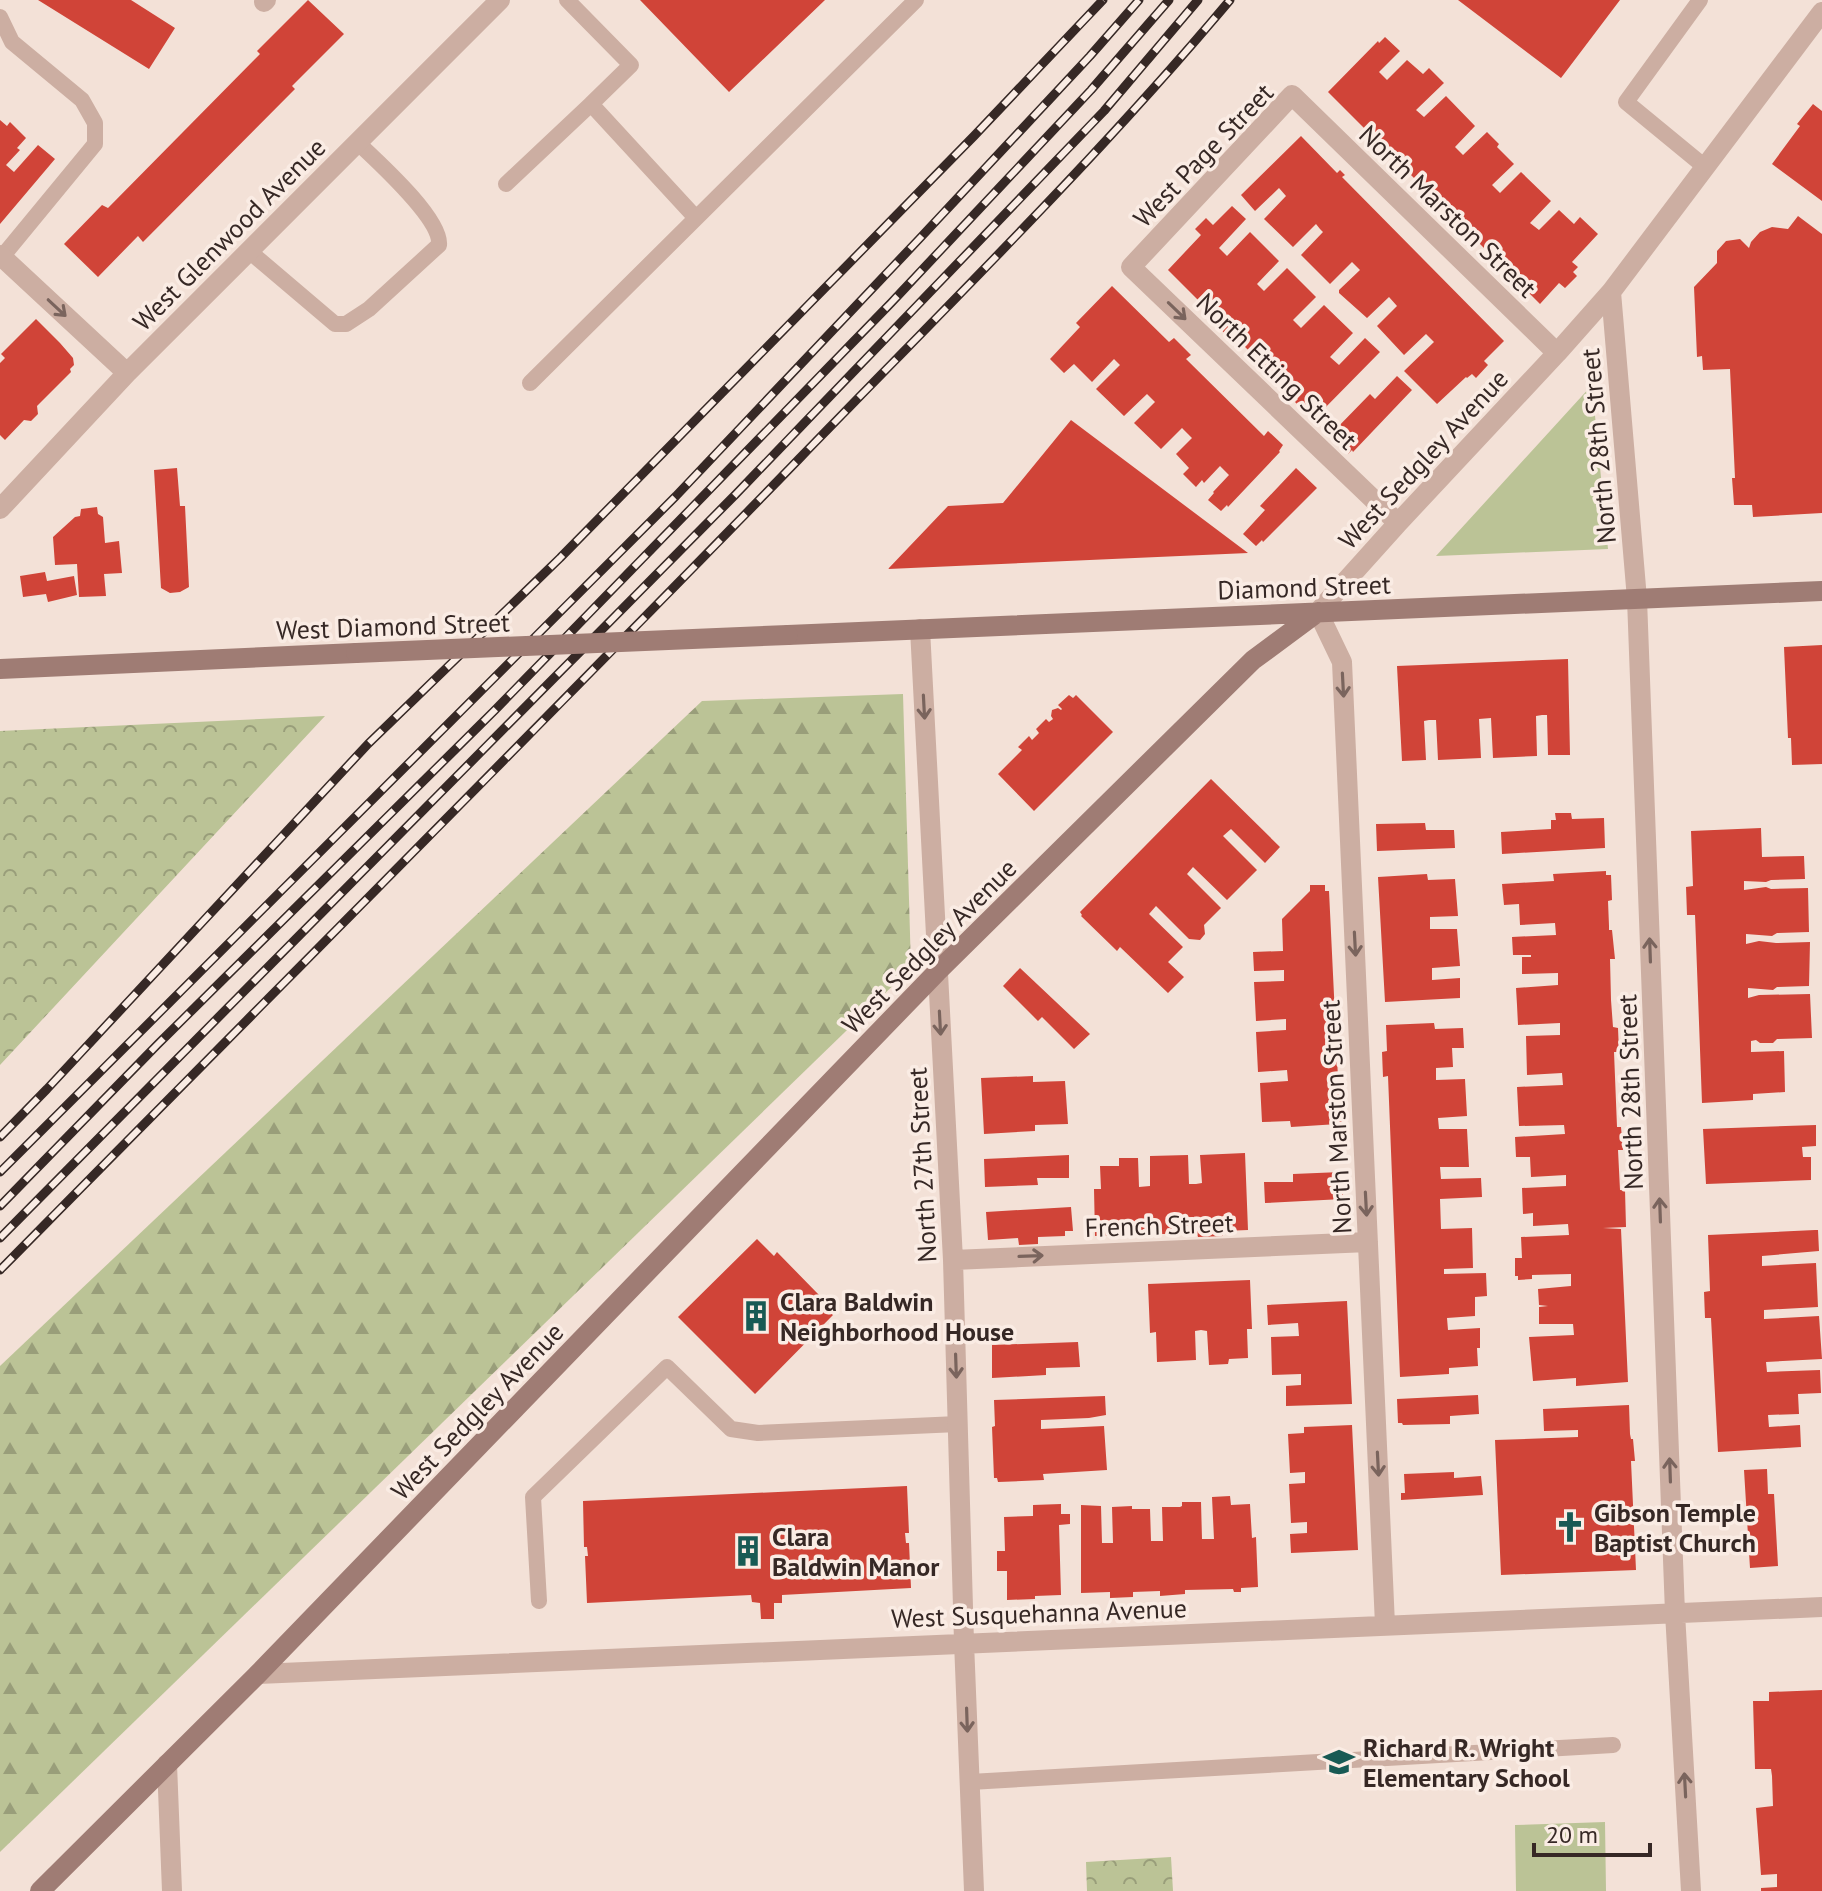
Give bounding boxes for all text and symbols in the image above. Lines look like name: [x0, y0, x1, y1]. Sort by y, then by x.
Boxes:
street label: West Page Street: [1126, 76, 1280, 234]
street label: North Marston Street: [1352, 118, 1544, 304]
street label: West Glenwood Avenue: [126, 131, 332, 337]
street label: North Etting Street: [1190, 286, 1365, 456]
one-way arrow: [47, 299, 67, 318]
one-way arrow: [1167, 301, 1186, 320]
street label: North 28th Street: [1573, 347, 1623, 545]
street label: West Sedgley Avenue: [1331, 362, 1515, 556]
street label: Diamond Street: [1217, 567, 1391, 607]
street label: West Diamond Street: [276, 605, 511, 647]
one-way arrow: [1336, 671, 1351, 698]
one-way arrow: [917, 693, 932, 720]
street label: West Sedgley Avenue: [835, 852, 1023, 1040]
one-way arrow: [1347, 930, 1362, 957]
one-way arrow: [1643, 937, 1658, 964]
street label: North 28th Street: [1610, 993, 1650, 1190]
street label: North Marston Street: [1313, 999, 1359, 1235]
one-way arrow: [933, 1009, 948, 1036]
street label: North 27th Street: [900, 1067, 944, 1263]
one-way arrow: [1359, 1190, 1374, 1217]
one-way arrow: [1652, 1197, 1667, 1224]
street label: French Street: [1084, 1206, 1234, 1244]
one-way arrow: [1017, 1249, 1044, 1264]
place label: Clara Baldwin Neighborhood House: [780, 1285, 1014, 1348]
building icon: Clara Baldwin Neighborhood House: [739, 1299, 773, 1333]
street label: West Sedgley Avenue: [384, 1315, 570, 1507]
one-way arrow: [949, 1352, 964, 1379]
one-way arrow: [1371, 1450, 1386, 1477]
one-way arrow: [1662, 1457, 1677, 1484]
place label: Gibson Temple Baptist Church: [1594, 1496, 1756, 1559]
church icon: Gibson Temple Baptist Church: [1553, 1510, 1587, 1544]
place label: Clara Baldwin Manor: [772, 1520, 940, 1583]
building icon: Clara Baldwin Manor: [731, 1534, 765, 1568]
street label: West Susquehanna Avenue: [890, 1591, 1188, 1635]
one-way arrow: [960, 1706, 975, 1733]
place label: Richard R. Wright Elementary School: [1363, 1731, 1570, 1794]
school or university icon: Richard R. Wright Elementary School: [1322, 1745, 1356, 1779]
one-way arrow: [1677, 1772, 1692, 1799]
scale bar: [1534, 1807, 1650, 1857]
text: 20 m: [1546, 1819, 1598, 1850]

